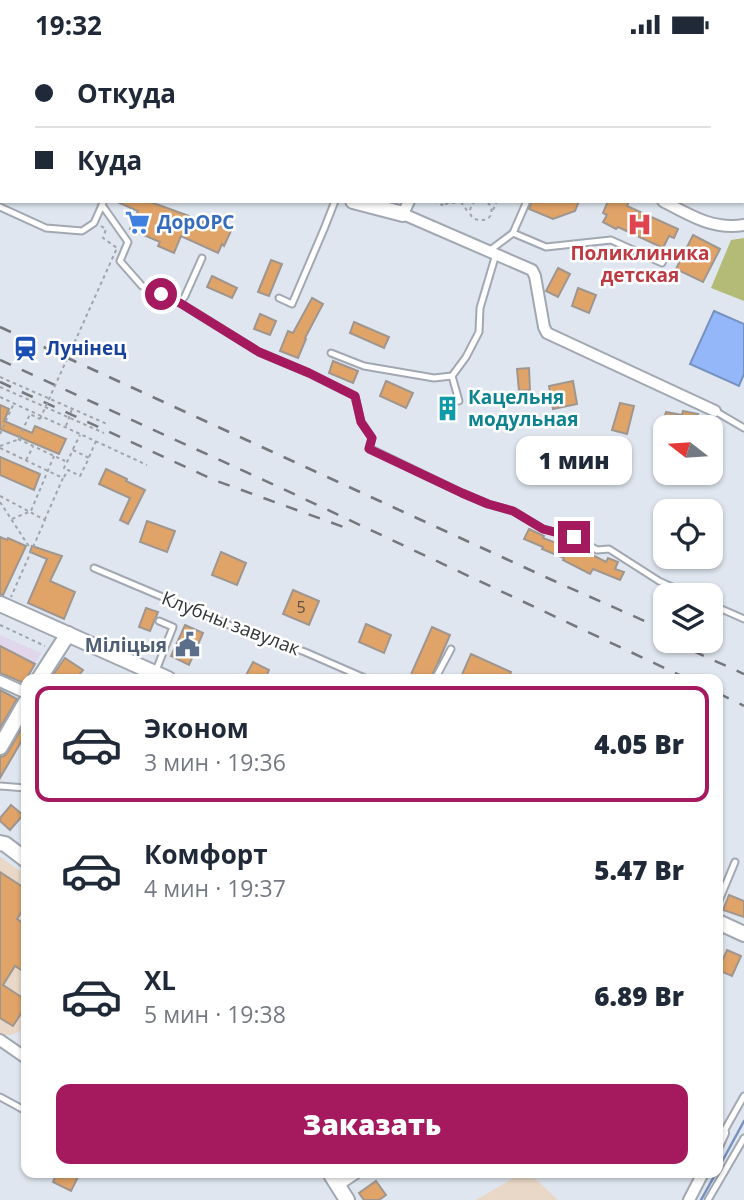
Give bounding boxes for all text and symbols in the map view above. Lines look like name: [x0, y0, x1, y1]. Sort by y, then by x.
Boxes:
text: 19:32: [35, 7, 102, 43]
text: Откуда: [77, 75, 176, 111]
text: Куда: [77, 142, 142, 178]
supermarket icon: ДорОРС: [123, 208, 151, 236]
place label: ДорОРС: [157, 209, 234, 235]
hospital icon: Поликлиника детская: [626, 211, 654, 239]
place label: Поликлиника детская: [570, 240, 710, 288]
route start: [145, 278, 177, 310]
station icon: Лунінец: [12, 334, 40, 362]
place label: Лунінец: [46, 335, 126, 361]
place label: Кацельня модульная: [468, 384, 578, 432]
building icon: Кацельня модульная: [434, 394, 462, 422]
north arrow: [653, 415, 723, 485]
map controls: [653, 415, 723, 653]
callout: 1 мин: [516, 435, 632, 484]
text: 1 мин: [539, 444, 609, 476]
button: locate: [653, 499, 723, 569]
route end: [558, 521, 590, 553]
button: layers: [653, 583, 723, 653]
street label: Клубны завулак: [158, 585, 304, 661]
house number: 5: [296, 596, 306, 618]
public building icon: Міліцыя: [173, 631, 201, 659]
place label: Міліцыя: [85, 632, 167, 658]
text: Эконом: [144, 710, 249, 746]
icon: car: [60, 713, 123, 776]
text: 4.05 Br: [594, 726, 684, 762]
text: 3 мин · 19:36: [144, 746, 286, 778]
text: Комфорт: [144, 836, 268, 872]
icon: car: [60, 839, 123, 902]
text: 5.47 Br: [594, 852, 684, 888]
text: 4 мин · 19:37: [144, 872, 286, 904]
text: XL: [144, 962, 176, 998]
icon: car: [60, 965, 123, 1028]
text: 6.89 Br: [594, 978, 684, 1014]
text: 5 мин · 19:38: [144, 998, 286, 1030]
button: Заказать: [56, 1084, 688, 1164]

